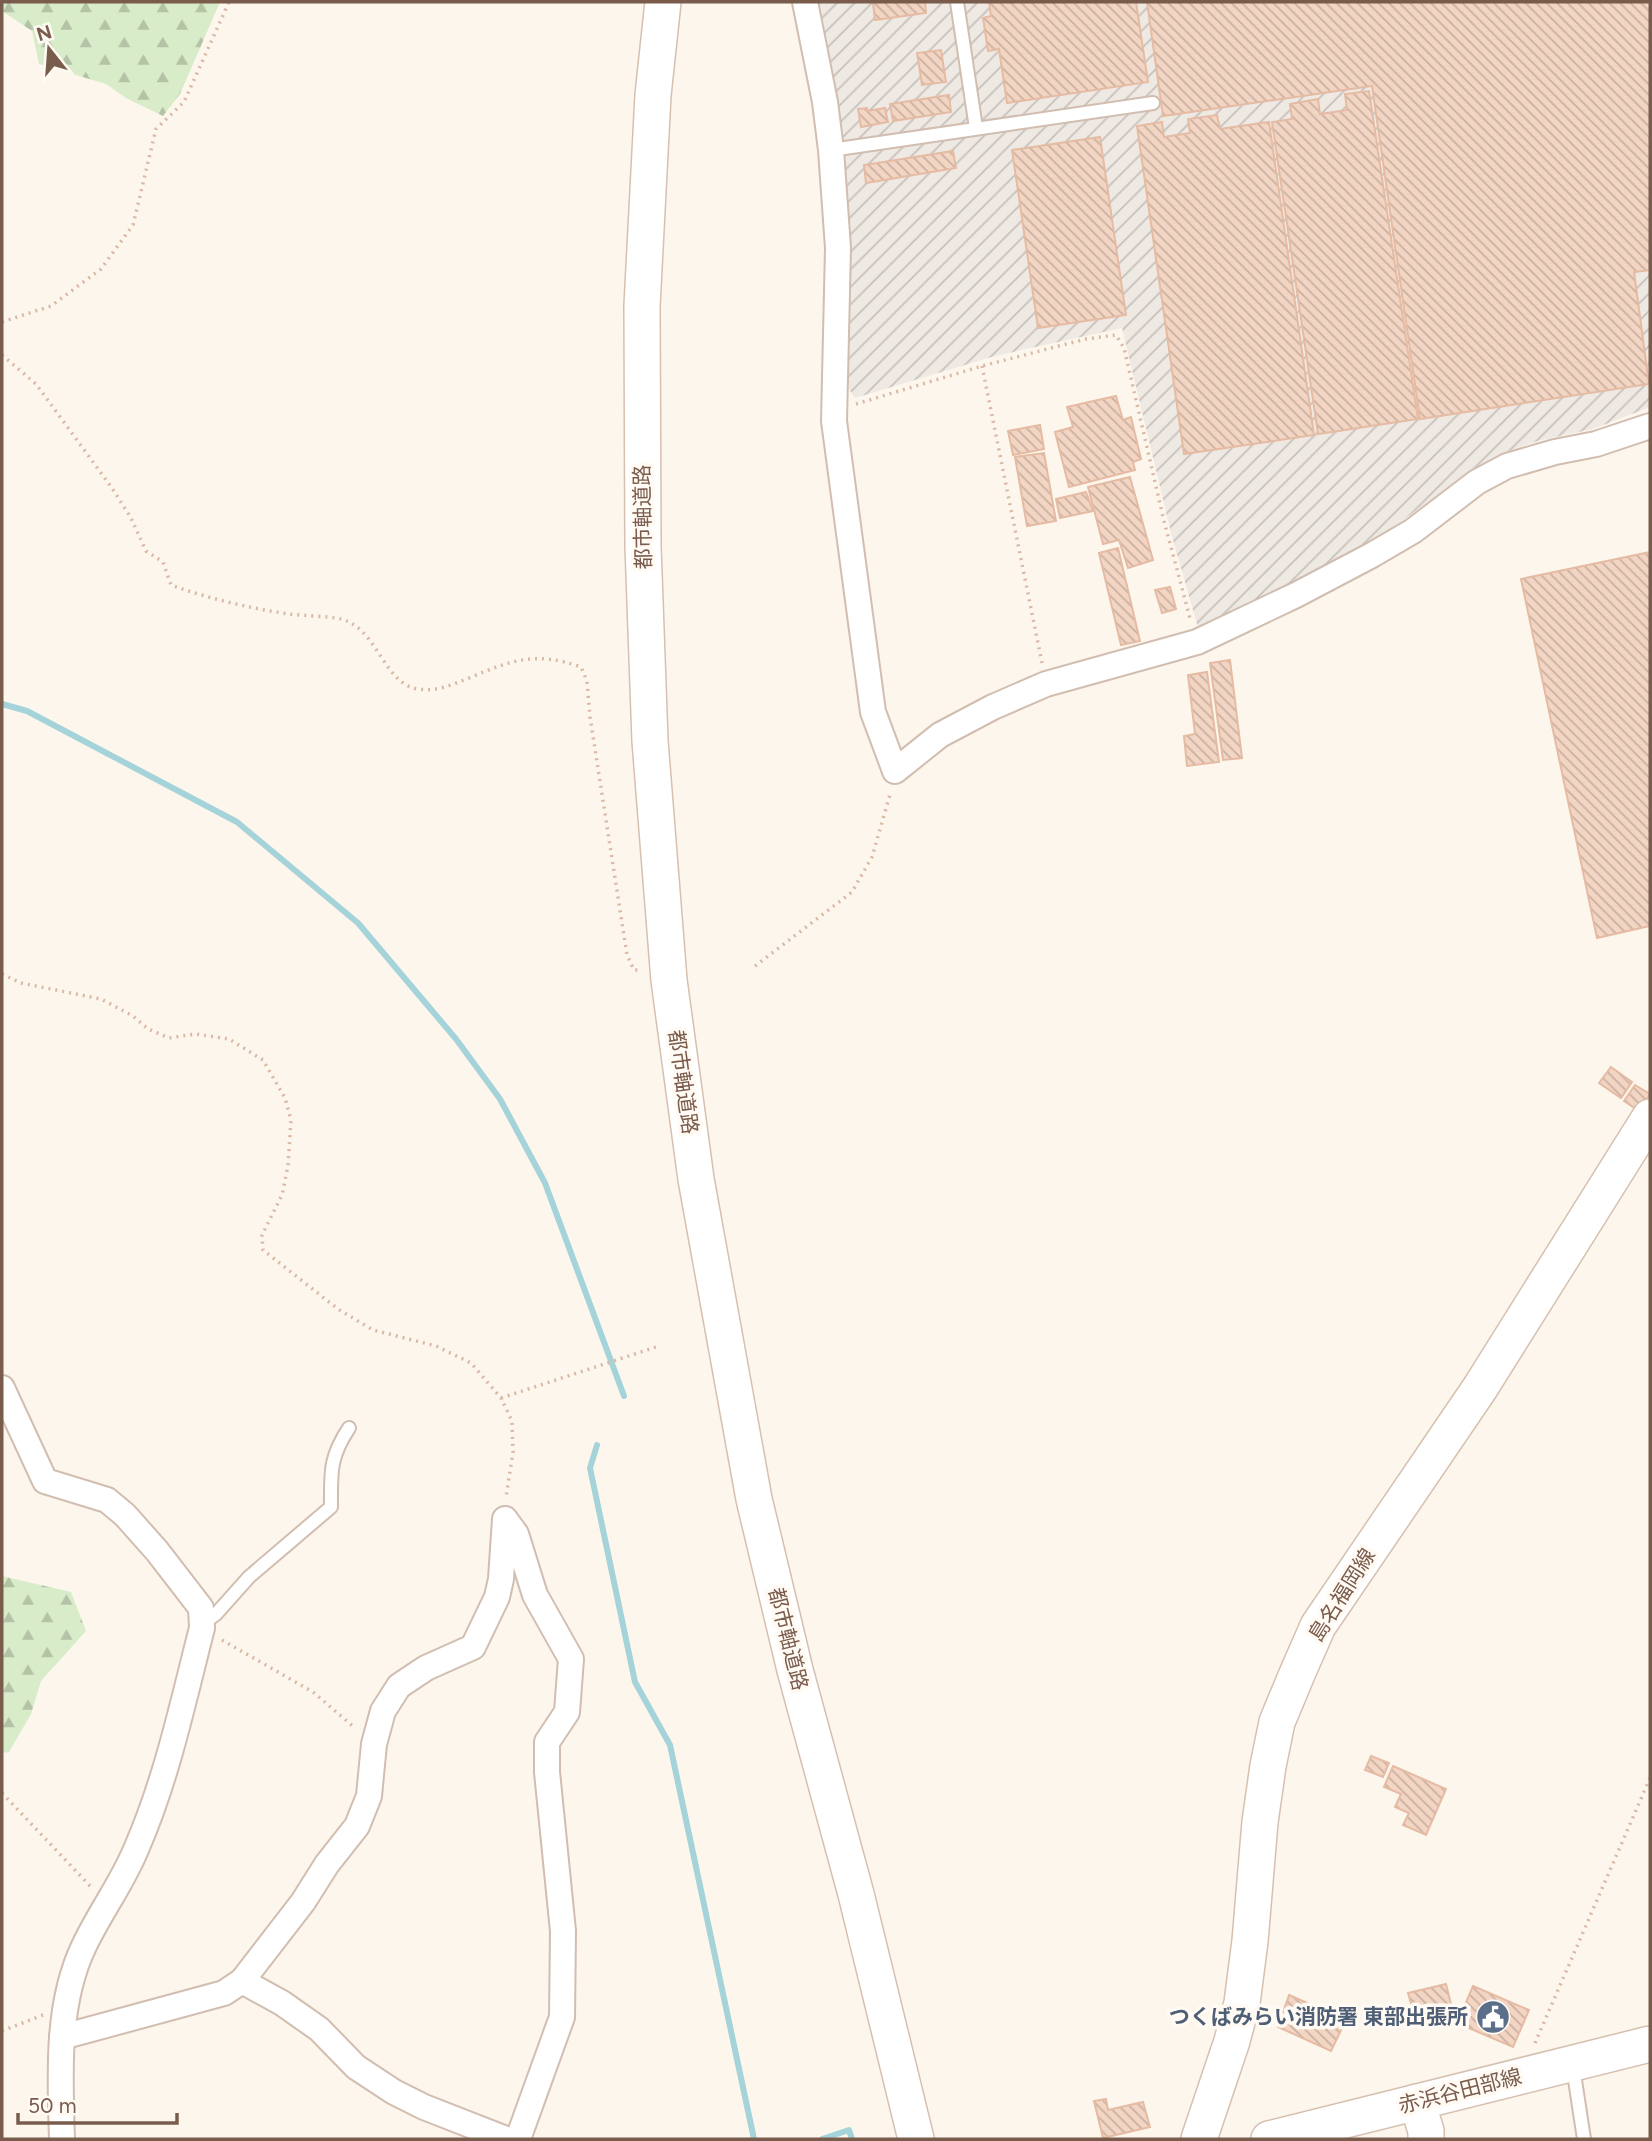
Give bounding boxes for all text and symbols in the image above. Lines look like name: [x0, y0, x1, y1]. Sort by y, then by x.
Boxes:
north arrow: [14, 14, 84, 84]
text: N: [34, 20, 55, 46]
street label: 都市軸道路: [629, 464, 656, 570]
street label: 都市軸道路: [664, 1028, 703, 1136]
street label: 島名福岡線: [1303, 1544, 1380, 1646]
street label: 都市軸道路: [764, 1585, 813, 1693]
public building icon: つくばみらい消防署 東部出張所: [1474, 1998, 1512, 2036]
place label: つくばみらい消防署 東部出張所: [1169, 2004, 1468, 2029]
street label: 赤浜谷田部線: [1396, 2063, 1524, 2118]
scale bar: [18, 2082, 177, 2126]
text: 50 m: [28, 2093, 77, 2118]

